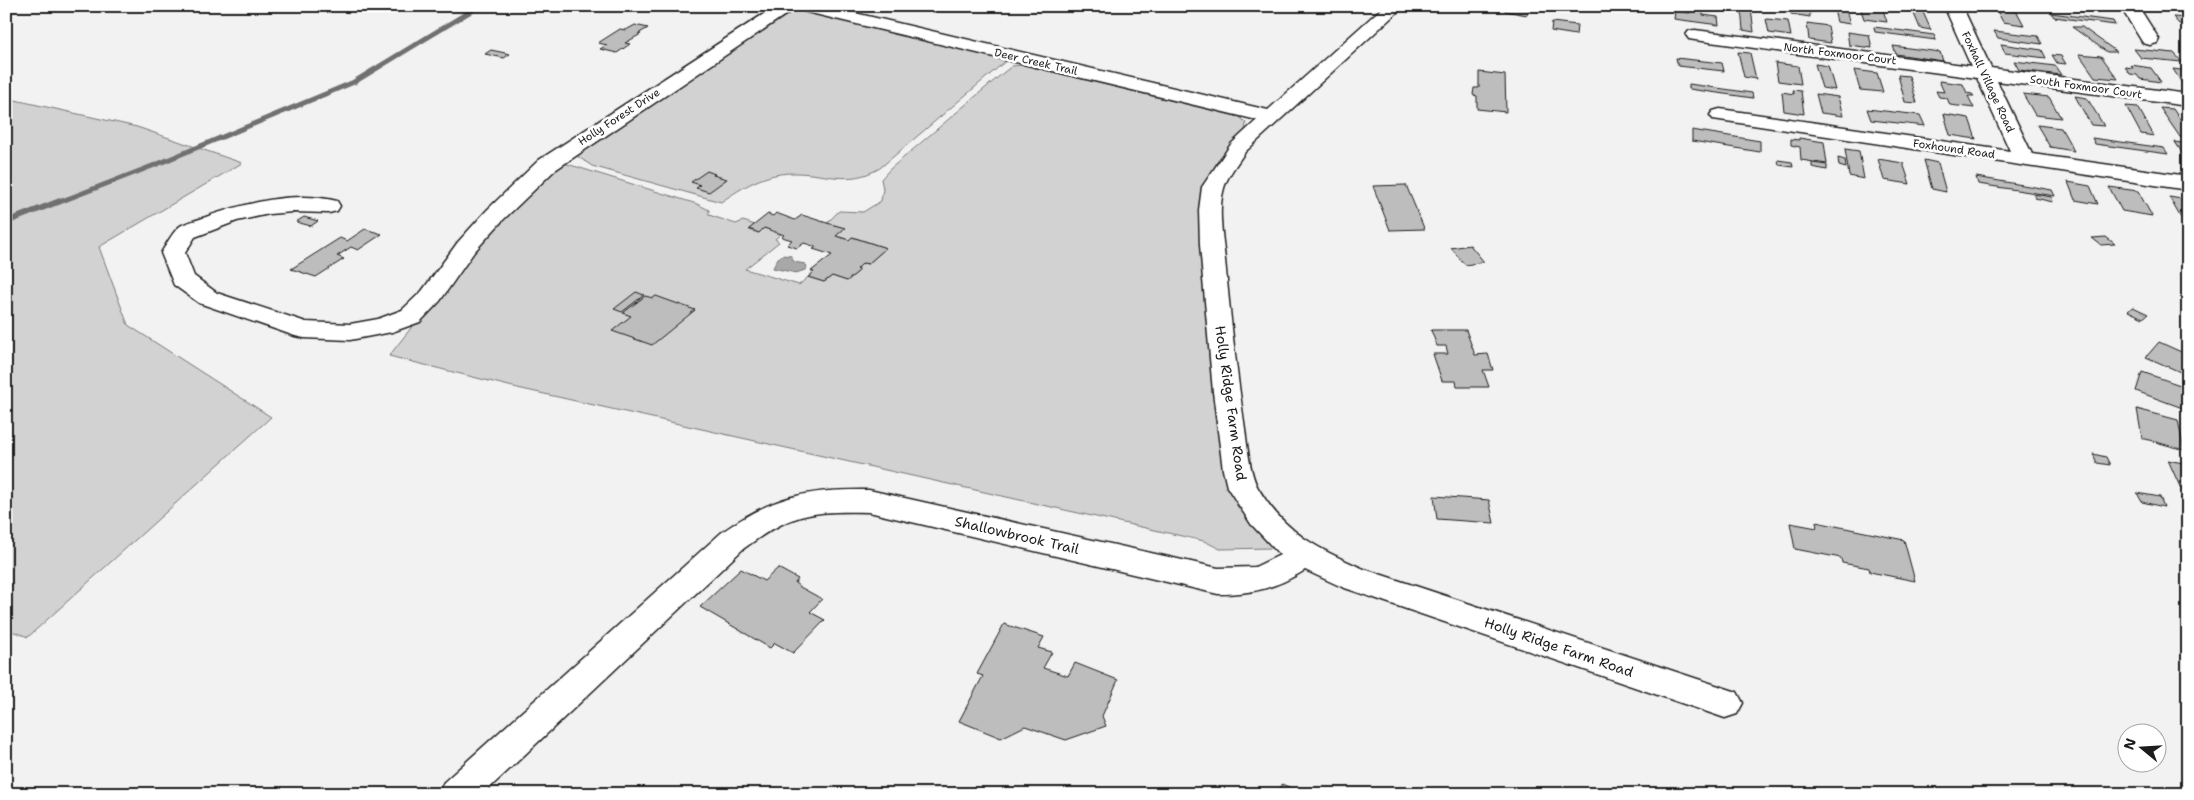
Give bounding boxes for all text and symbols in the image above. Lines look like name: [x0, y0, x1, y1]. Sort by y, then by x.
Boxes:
street label: Foxhall Village Road: [1958, 29, 2018, 135]
street label: North Foxmoor Court: [1783, 40, 1898, 68]
street label: Deer Creek Trail: [993, 45, 1080, 79]
street label: South Foxmoor Court: [2029, 72, 2143, 102]
street label: Holly Forest Drive: [575, 85, 663, 149]
street label: Foxhound Road: [1912, 136, 1996, 162]
street label: Holly Ridge Farm Road: [1211, 324, 1251, 482]
street label: Shallowbrook Trail: [953, 512, 1082, 558]
street label: Holly Ridge Farm Road: [1482, 613, 1636, 681]
north arrow: [2116, 722, 2166, 772]
text: N: [2119, 736, 2140, 752]

